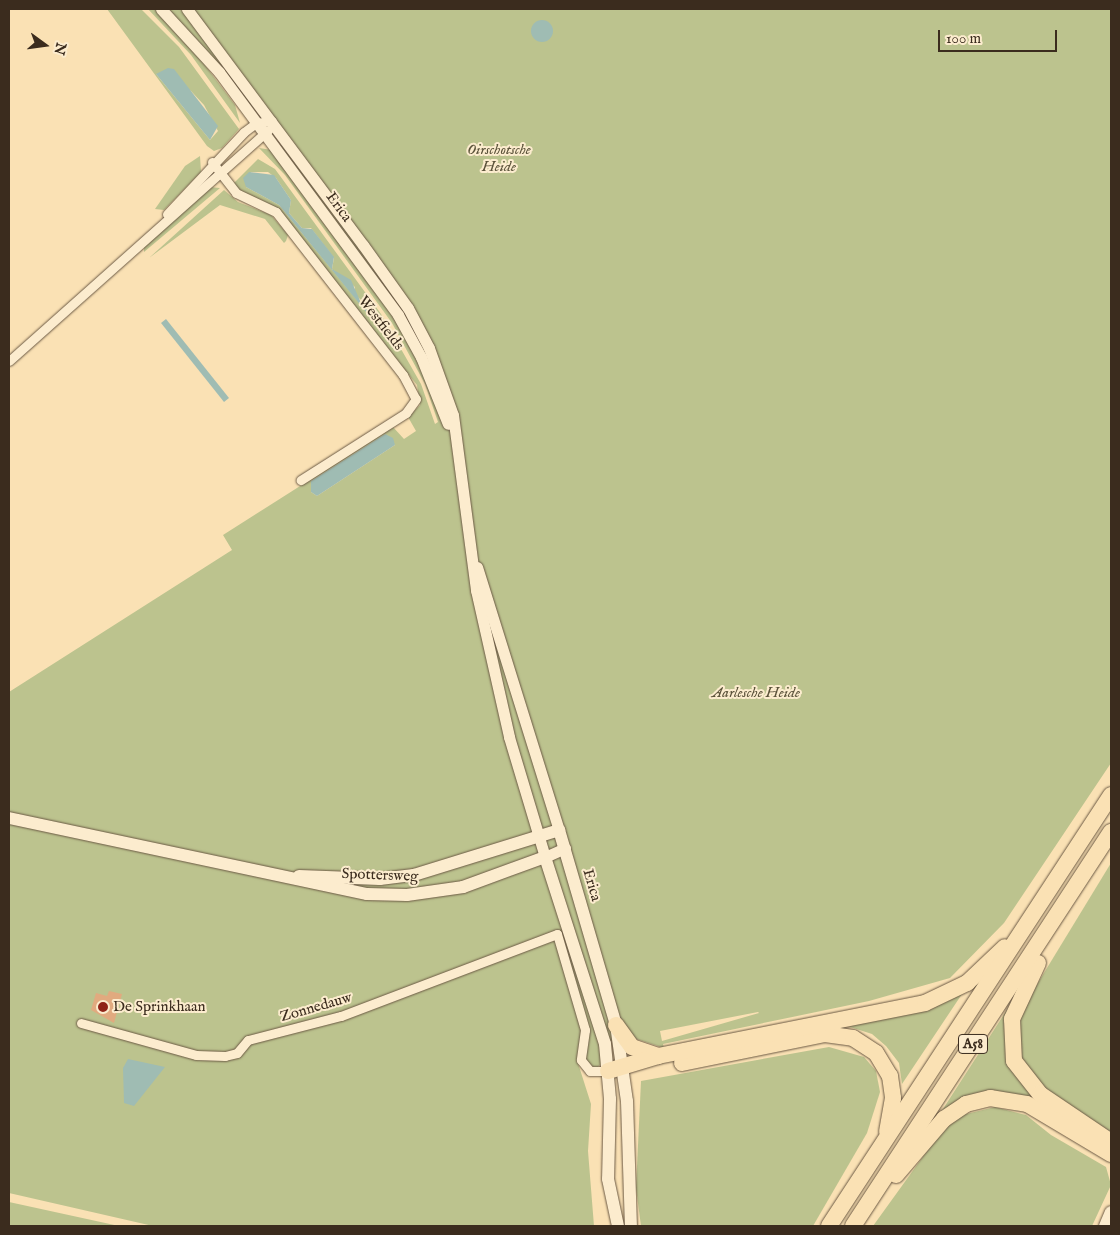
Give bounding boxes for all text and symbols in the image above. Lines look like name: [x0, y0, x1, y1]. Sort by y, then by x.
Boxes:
north arrow: [20, 20, 70, 70]
scale bar: [940, 20, 1059, 52]
text: 100 m: [946, 29, 981, 48]
text: N: [49, 41, 70, 57]
park label: Oirschotsche Heide: [467, 140, 531, 175]
street label: Erica: [322, 188, 356, 226]
street label: Westfields: [354, 292, 408, 354]
park label: Aarlesche Heide: [712, 684, 800, 702]
street label: Spottersweg: [341, 865, 419, 885]
street label: Erica: [579, 867, 605, 903]
street label: Zonnedauw: [278, 988, 354, 1026]
place label: De Sprinkhaan: [113, 998, 205, 1016]
marker: De Sprinkhaan: [97, 1001, 109, 1013]
road number: A58: [957, 1032, 989, 1056]

